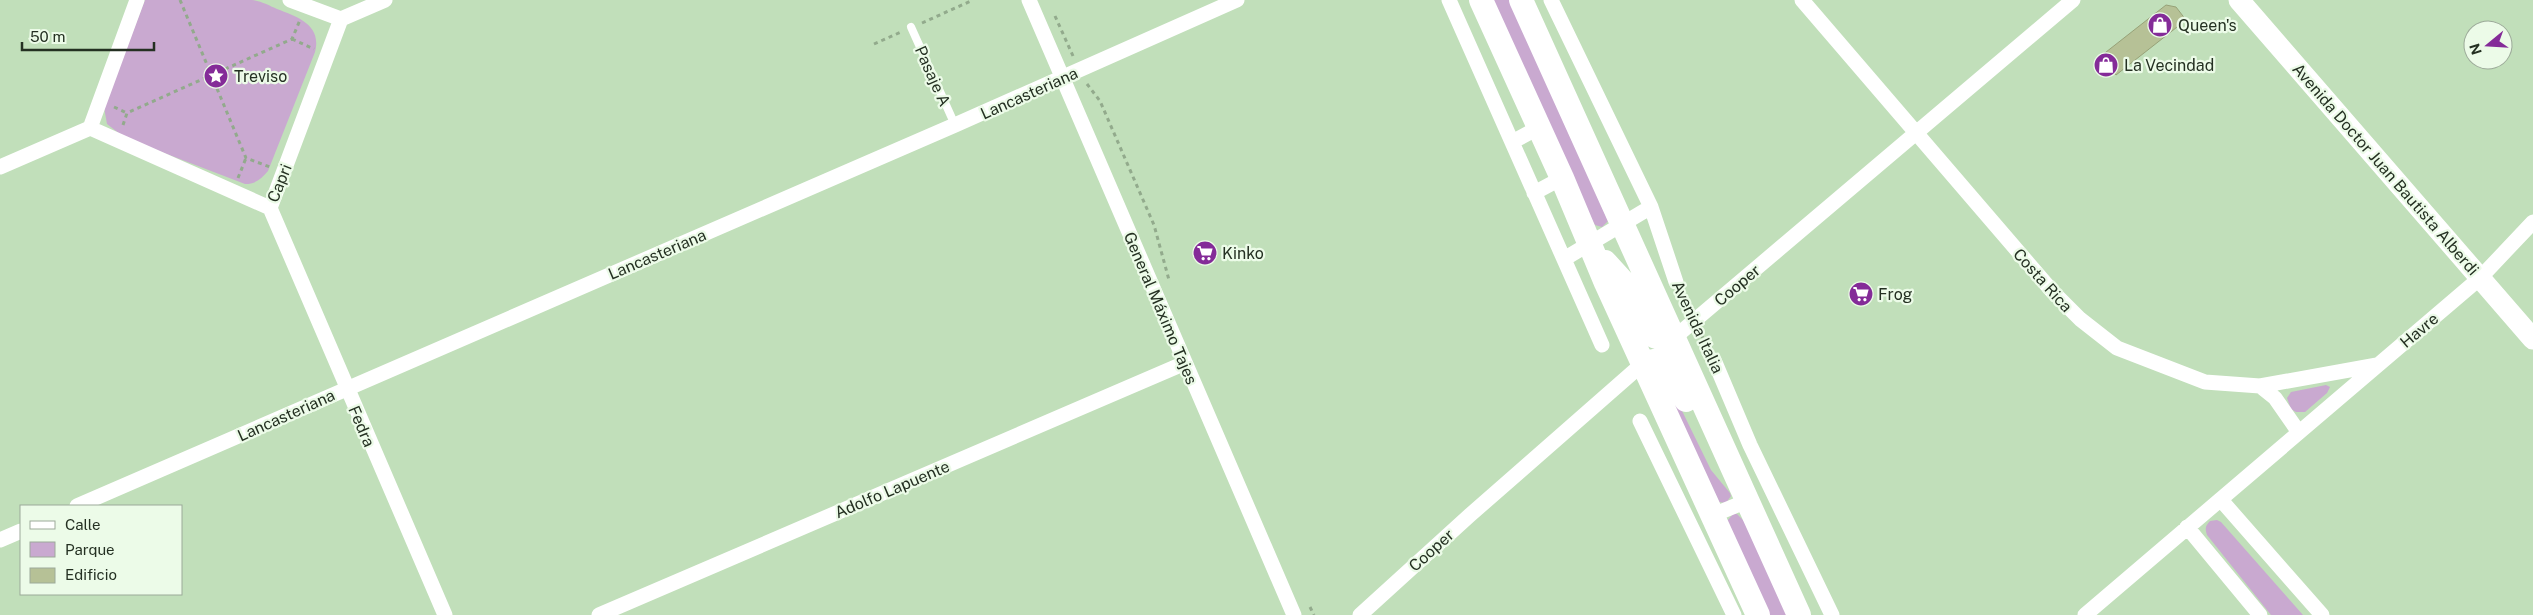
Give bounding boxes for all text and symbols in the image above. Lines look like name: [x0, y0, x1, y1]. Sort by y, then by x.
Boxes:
shop icon: Queen's: [2147, 12, 2173, 38]
place label: Queen's: [2178, 16, 2237, 35]
scale bar: [22, 20, 155, 52]
north arrow: [2463, 20, 2513, 70]
text: 50 m: [30, 28, 65, 45]
text: N: [2466, 41, 2485, 57]
street label: Pasaje A: [911, 43, 954, 109]
shop icon: La Vecindad: [2093, 52, 2119, 78]
place label: La Vecindad: [2124, 56, 2214, 75]
street label: Avenida Doctor Juan Bautista Alberdi: [2288, 60, 2483, 279]
place icon: Treviso: [203, 63, 229, 89]
street label: Lancasteriana: [978, 64, 1081, 123]
place label: Treviso: [234, 67, 287, 86]
street label: Capri: [263, 161, 296, 205]
street label: Lancasteriana: [605, 225, 709, 284]
street label: General Máximo Tajes: [1120, 229, 1201, 387]
supermarket icon: Kinko: [1192, 240, 1218, 266]
place label: Kinko: [1222, 244, 1264, 263]
street label: Costa Rica: [2009, 245, 2076, 316]
street label: Cooper: [1711, 261, 1764, 310]
street label: Avenida Italia: [1668, 278, 1727, 376]
supermarket icon: Frog: [1848, 281, 1874, 307]
place label: Frog: [1878, 285, 1913, 304]
street label: Havre: [2396, 309, 2442, 352]
street label: Lancasteriana: [235, 386, 338, 445]
street label: Fedra: [344, 403, 379, 450]
street label: Adolfo Lapuente: [832, 457, 952, 522]
legend: [20, 505, 182, 595]
text: Calle: [65, 516, 101, 533]
street label: Cooper: [1405, 525, 1458, 575]
text: Parque: [65, 541, 115, 558]
text: Edificio: [65, 566, 117, 583]

